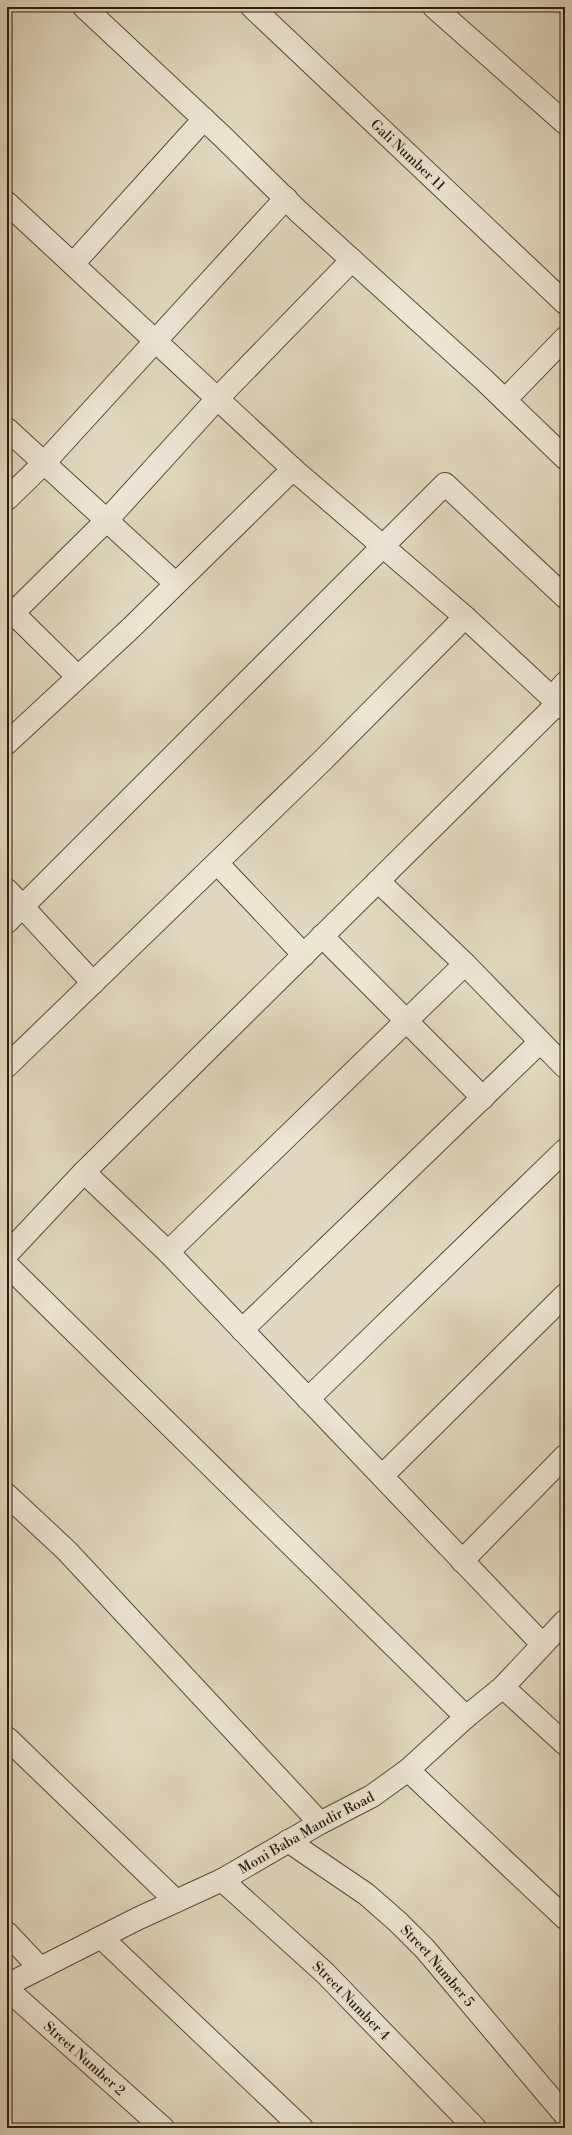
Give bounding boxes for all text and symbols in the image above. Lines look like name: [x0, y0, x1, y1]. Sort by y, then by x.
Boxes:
street label: Gali Number 11: [366, 116, 449, 195]
street label: Moni Baba Mandir Road: [235, 1788, 378, 1878]
street label: Street Number 5: [396, 1922, 478, 2011]
street label: Street Number 4: [308, 1958, 393, 2045]
street label: Street Number 2: [39, 2018, 129, 2100]

